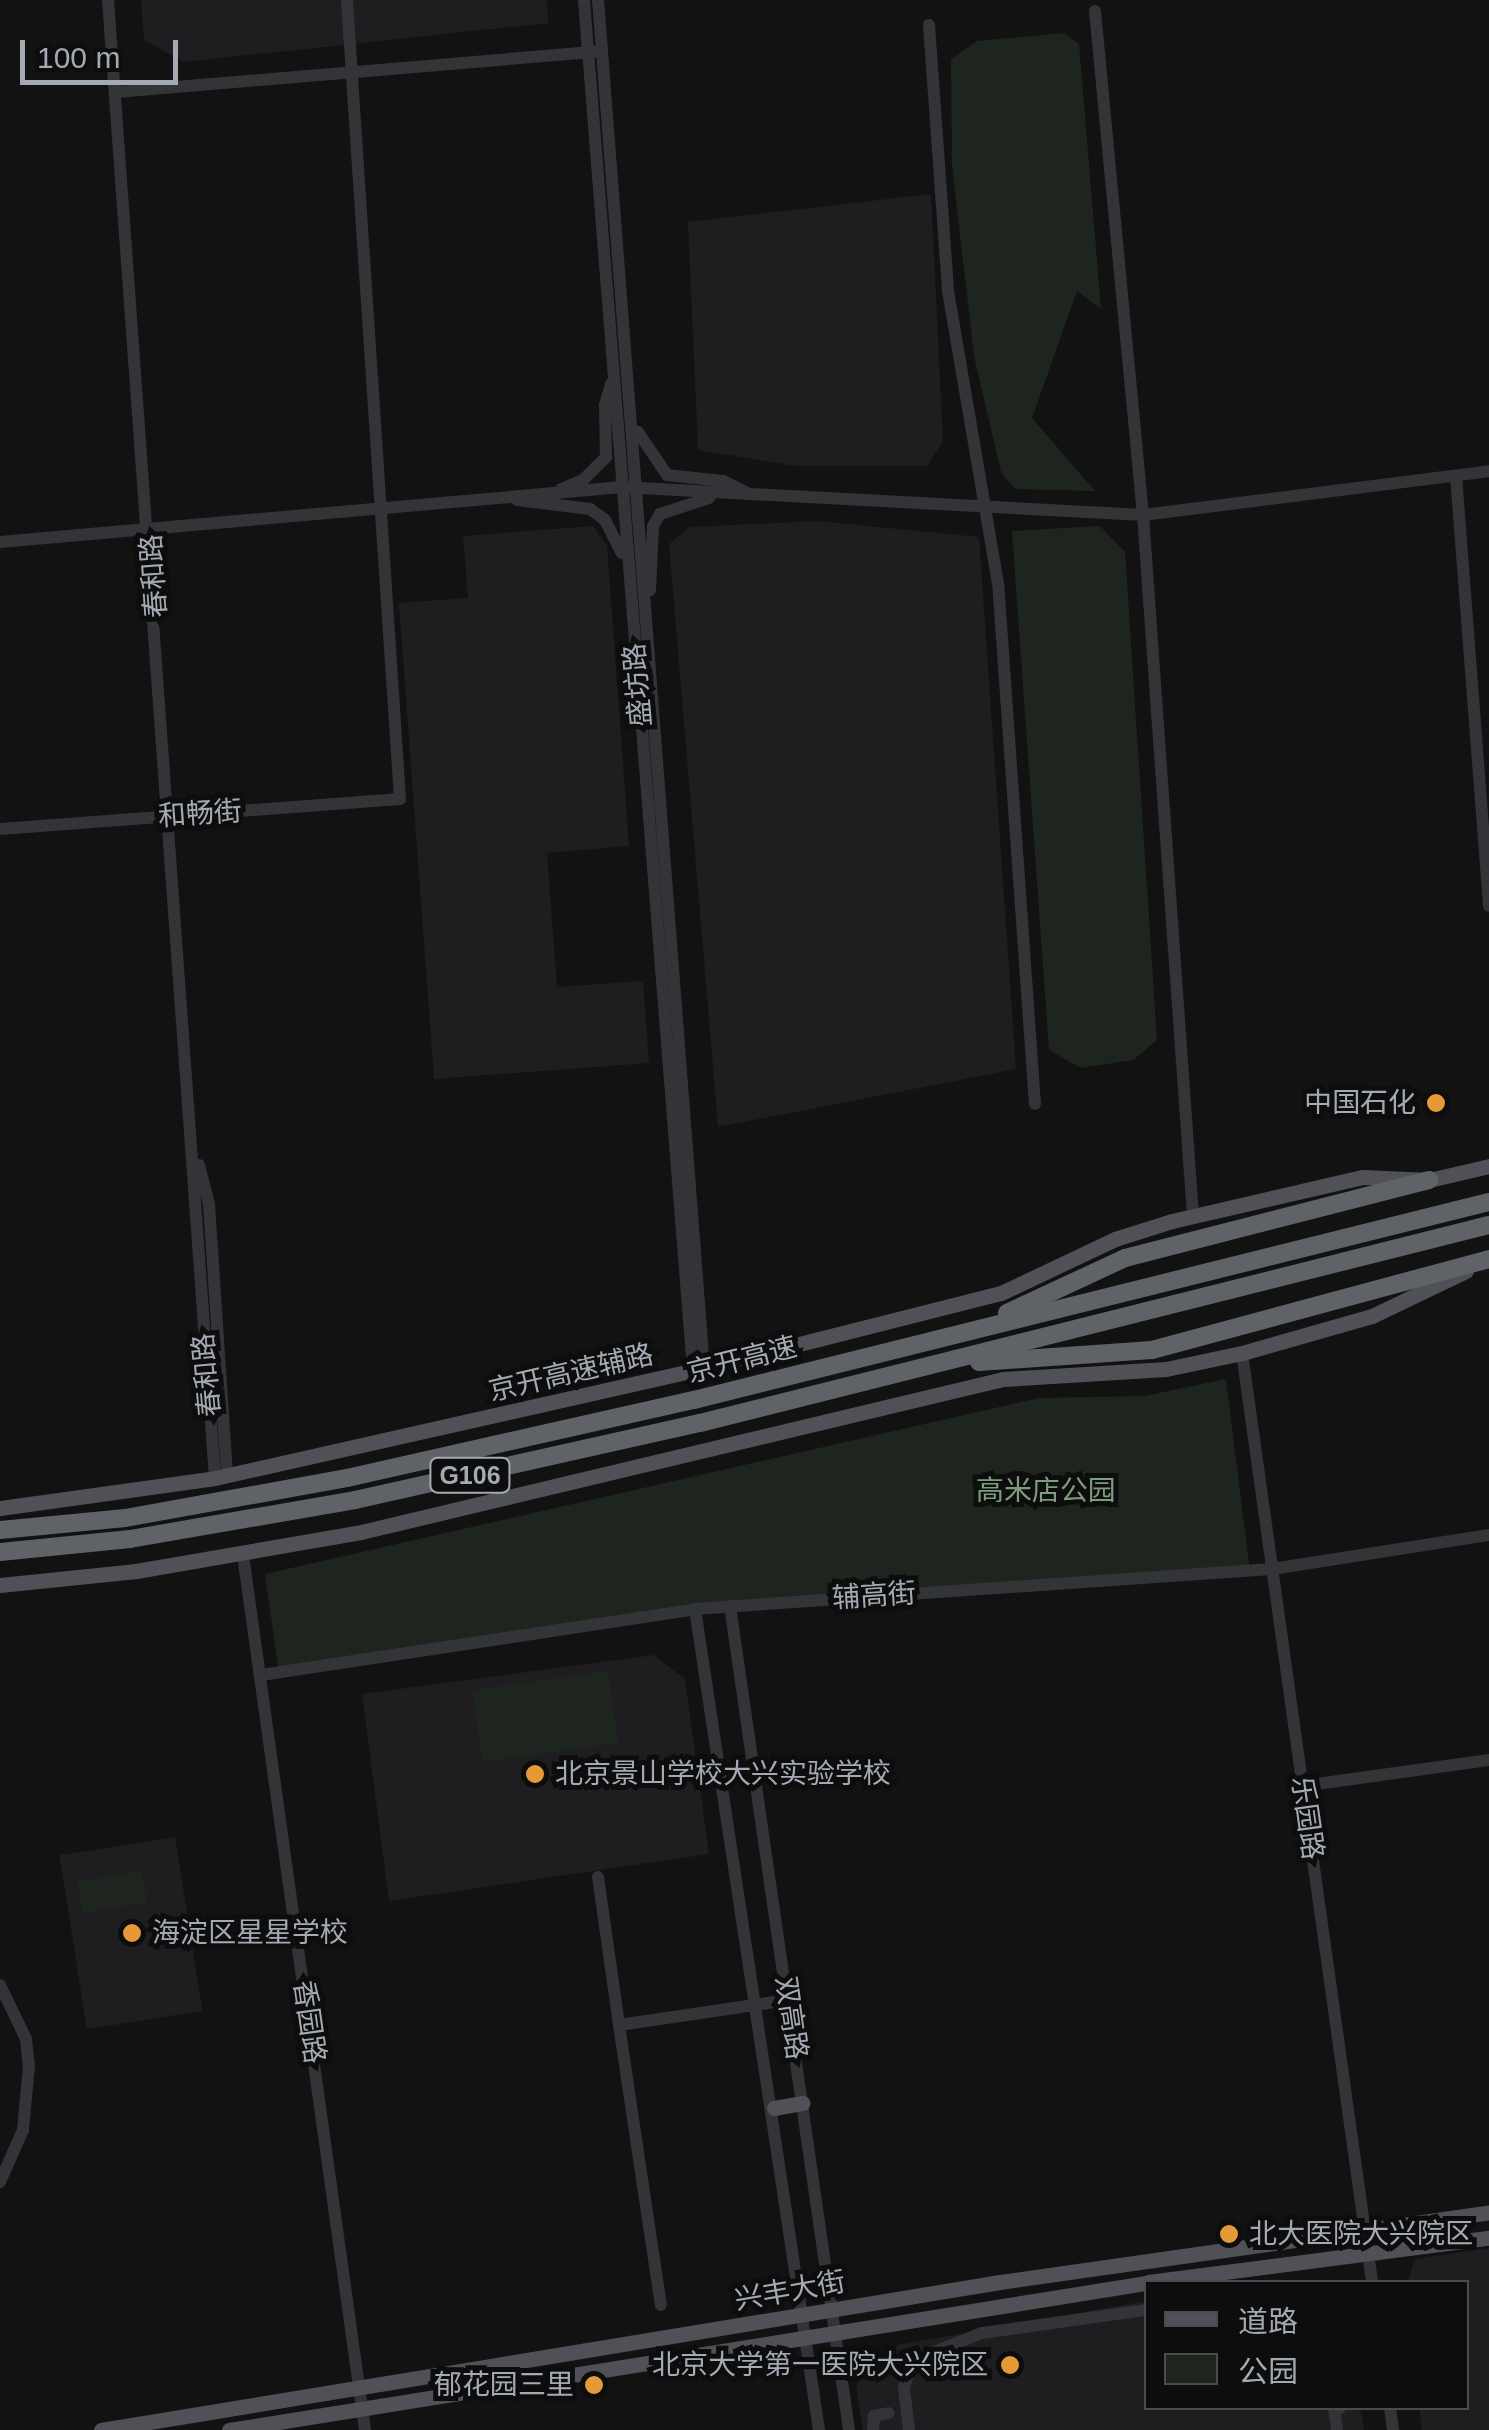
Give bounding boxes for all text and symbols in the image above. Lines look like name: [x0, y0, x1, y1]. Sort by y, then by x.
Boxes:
scale bar: [25, 20, 182, 82]
text: 100 m: [37, 41, 120, 74]
street label: 春和路: [134, 533, 174, 619]
street label: 盛坊路: [618, 642, 658, 728]
street label: 和畅街: [157, 794, 243, 834]
place label: 中国石化: [1304, 1086, 1416, 1120]
marker: 中国石化: [1425, 1092, 1447, 1114]
street label: 京开高速: [684, 1330, 800, 1390]
street label: 春和路: [187, 1332, 227, 1418]
street label: 京开高速辅路: [485, 1338, 657, 1408]
road number: G106: [428, 1455, 512, 1495]
park label: 高米店公园: [976, 1474, 1116, 1508]
street label: 辅高街: [831, 1576, 917, 1616]
place label: 北京景山学校大兴实验学校: [555, 1757, 891, 1791]
marker: 北京景山学校大兴实验学校: [524, 1763, 546, 1785]
street label: 乐园路: [1285, 1774, 1329, 1862]
place label: 海淀区星星学校: [152, 1916, 348, 1950]
marker: 海淀区星星学校: [121, 1922, 143, 1944]
street label: 双高路: [769, 1974, 813, 2062]
street label: 香园路: [287, 1978, 331, 2066]
place label: 北大医院大兴院区: [1249, 2217, 1473, 2251]
marker: 北大医院大兴院区: [1218, 2223, 1240, 2245]
street label: 兴丰大街: [732, 2265, 848, 2317]
legend: [1144, 2280, 1469, 2410]
text: 道路: [1238, 2305, 1298, 2338]
place label: 北京大学第一医院大兴院区: [652, 2348, 988, 2382]
marker: 北京大学第一医院大兴院区: [997, 2352, 1023, 2378]
text: 公园: [1238, 2355, 1298, 2388]
place label: 郁花园三里: [434, 2368, 574, 2402]
marker: 郁花园三里: [583, 2374, 605, 2396]

